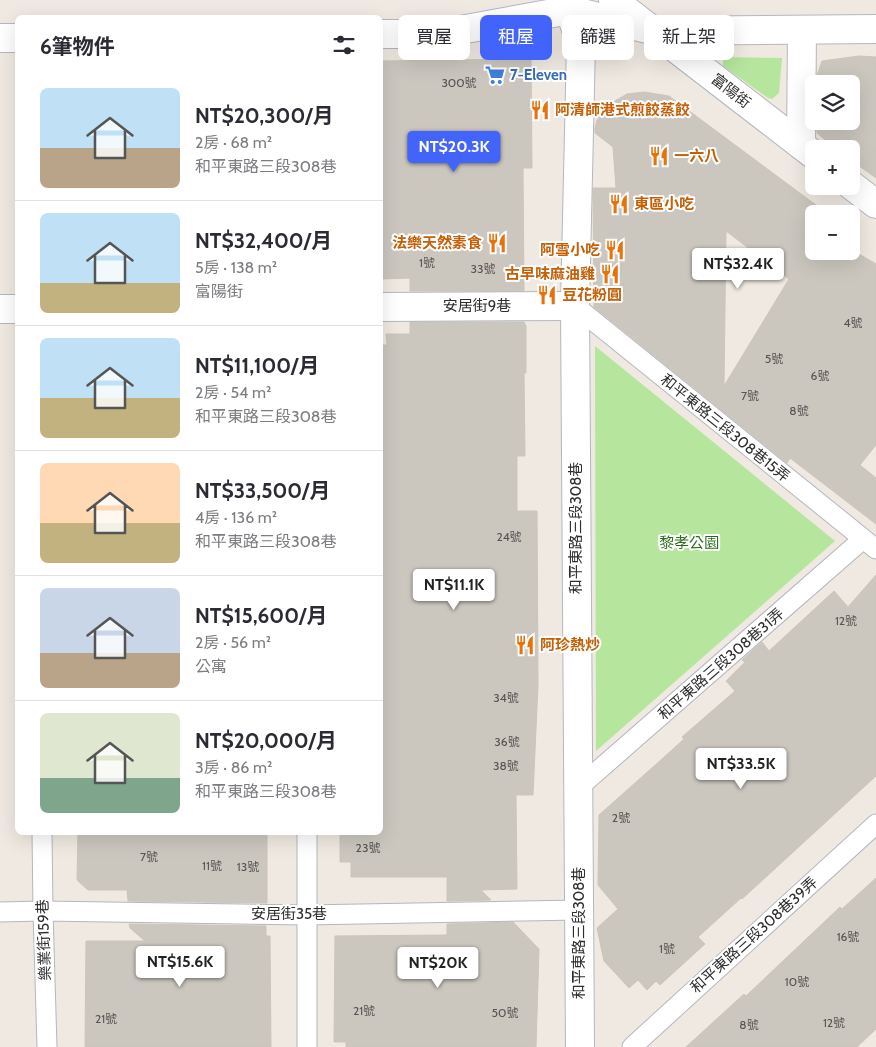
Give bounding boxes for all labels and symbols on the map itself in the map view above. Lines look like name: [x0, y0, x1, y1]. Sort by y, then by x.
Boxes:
supermarket icon: 7-Eleven: [484, 64, 506, 86]
place label: 7-Eleven: [510, 66, 567, 84]
street label: 富陽街: [708, 70, 754, 112]
house number: 300號: [441, 75, 477, 90]
restaurant icon: 阿清師港式煎餃蒸餃: [529, 99, 551, 121]
place label: 阿清師港式煎餃蒸餃: [555, 101, 690, 119]
pin: NT$20.3K: [402, 130, 506, 173]
restaurant icon: 一六八: [648, 145, 670, 167]
place label: 一六八: [674, 147, 719, 165]
restaurant icon: 東區小吃: [608, 193, 630, 215]
place label: 東區小吃: [634, 195, 694, 213]
restaurant icon: 法樂天然素食: [486, 232, 508, 254]
place label: 法樂天然素食: [392, 234, 482, 252]
restaurant icon: 阿雪小吃: [604, 239, 626, 261]
place label: 阿雪小吃: [540, 241, 600, 259]
pin: NT$32.4K: [686, 248, 790, 290]
house number: 1號: [419, 255, 435, 270]
house number: 33號: [471, 261, 495, 276]
restaurant icon: 古早味麻油雞: [599, 263, 621, 285]
place label: 古早味麻油雞: [505, 265, 595, 283]
restaurant icon: 豆花粉圓: [536, 284, 558, 306]
place label: 豆花粉圓: [562, 286, 622, 304]
street label: 安居街9巷: [443, 297, 511, 315]
house number: 4號: [844, 315, 862, 330]
house number: 5號: [765, 351, 783, 366]
house number: 6號: [811, 368, 829, 383]
street label: 和平東路三段308巷15弄: [657, 370, 793, 486]
house number: 7號: [741, 388, 759, 403]
house number: 8號: [789, 403, 809, 418]
street label: 和平東路三段308巷: [567, 462, 585, 594]
house number: 24號: [496, 529, 522, 544]
park label: 黎孝公園: [659, 534, 719, 552]
pin: NT$11.1K: [402, 568, 506, 611]
street label: 和平東路三段308巷31弄: [654, 604, 788, 724]
house number: 12號: [835, 613, 857, 628]
restaurant icon: 阿珍熱炒: [514, 634, 536, 656]
place label: 阿珍熱炒: [540, 636, 600, 654]
house number: 34號: [493, 690, 519, 705]
house number: 36號: [494, 734, 520, 749]
pin: NT$33.5K: [689, 748, 793, 790]
house number: 38號: [493, 758, 519, 773]
house number: 2號: [612, 810, 630, 825]
house number: 23號: [356, 840, 380, 855]
house number: 7號: [140, 849, 158, 864]
house number: 11號: [202, 858, 222, 873]
house number: 13號: [237, 859, 259, 874]
street label: 和平東路三段308巷: [570, 867, 588, 999]
street label: 和平東路三段308巷39弄: [687, 873, 821, 997]
street label: 樂業街159巷: [34, 899, 54, 981]
street label: 安居街35巷: [251, 905, 327, 923]
house number: 16號: [837, 929, 859, 944]
house number: 1號: [659, 941, 675, 956]
pin: NT$15.6K: [128, 946, 232, 988]
pin: NT$20K: [397, 946, 479, 989]
house number: 10號: [785, 974, 809, 989]
house number: 21號: [353, 1003, 375, 1018]
house number: 50號: [492, 1005, 518, 1020]
house number: 21號: [95, 1011, 117, 1026]
house number: 12號: [823, 1015, 845, 1030]
house number: 8號: [739, 1017, 759, 1032]

